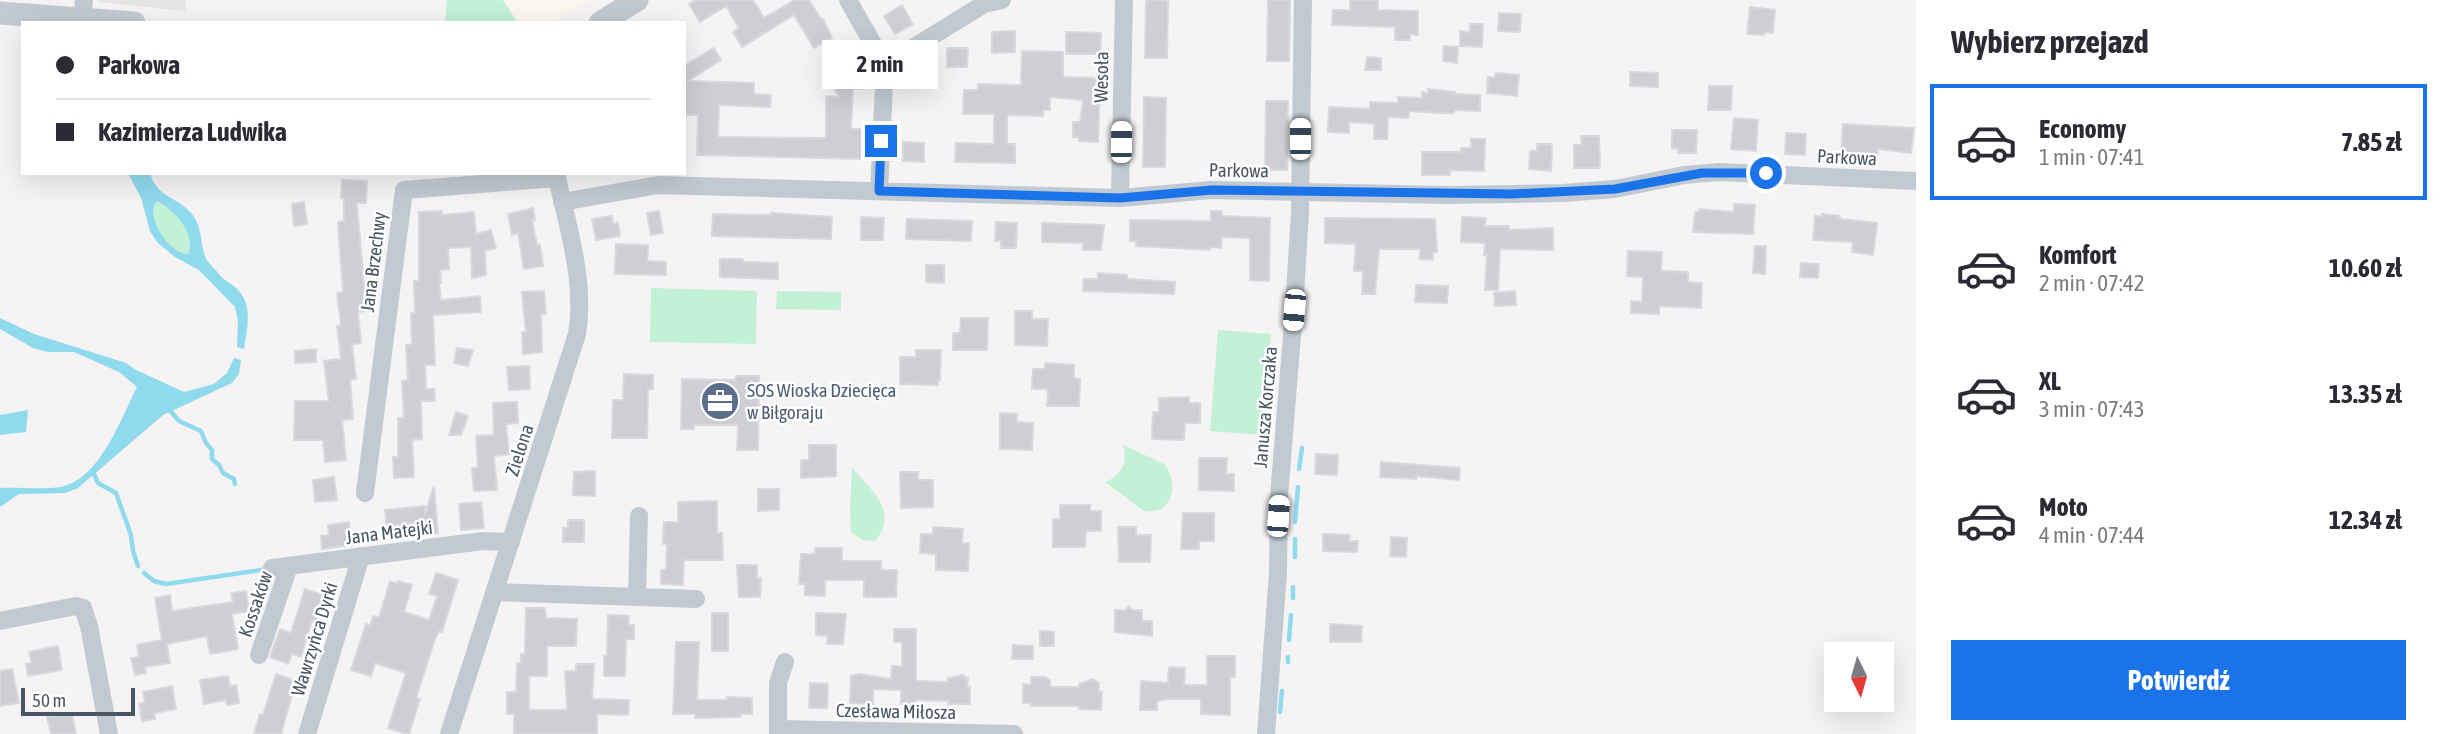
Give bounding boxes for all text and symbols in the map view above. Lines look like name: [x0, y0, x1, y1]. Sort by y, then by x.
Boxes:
text: Wybierz przejazd: [1951, 23, 2149, 60]
callout: 2 min: [823, 40, 939, 88]
text: Parkowa: [98, 50, 180, 80]
text: 2 min: [857, 51, 903, 77]
street label: Wesoła: [1090, 51, 1112, 103]
icon: car: [1955, 111, 2018, 174]
text: Economy: [2039, 114, 2126, 144]
text: Kazimierza Ludwika: [98, 117, 287, 147]
car: [1290, 118, 1311, 160]
car: [1111, 121, 1132, 163]
route end: [865, 125, 897, 157]
text: 7.85 zł: [2341, 127, 2402, 157]
street label: Parkowa: [1816, 144, 1878, 170]
text: 1 min · 07:41: [2039, 144, 2145, 170]
route start: [1750, 157, 1782, 189]
street label: Parkowa: [1209, 158, 1269, 182]
street label: Jana Brzechwy: [356, 210, 390, 313]
icon: car: [1955, 237, 2018, 300]
text: Komfort: [2039, 240, 2116, 270]
text: 10.60 zł: [2329, 253, 2402, 283]
text: 2 min · 07:42: [2039, 270, 2145, 296]
car: [1282, 288, 1307, 332]
street label: Janusza Korczaka: [1249, 345, 1281, 469]
icon: car: [1955, 363, 2018, 426]
text: XL: [2039, 366, 2061, 396]
place label: SOS Wioska Dziecięca w Biłgoraju: [747, 379, 896, 423]
text: 13.35 zł: [2329, 379, 2402, 409]
office icon: SOS Wioska Dziecięca w Biłgoraju: [699, 380, 741, 422]
text: 3 min · 07:43: [2039, 396, 2145, 422]
street label: Zielona: [500, 421, 538, 479]
icon: car: [1955, 489, 2018, 552]
text: Moto: [2039, 492, 2088, 522]
car: [1267, 494, 1290, 538]
text: 12.34 zł: [2329, 505, 2402, 535]
street label: Jana Matejki: [344, 516, 434, 548]
text: 4 min · 07:44: [2039, 522, 2145, 548]
street label: Kossaków: [233, 568, 277, 640]
street label: Wawrzyńca Dyrki: [286, 580, 342, 698]
button: Potwierdź: [1951, 640, 2406, 720]
north arrow: [1824, 642, 1894, 712]
map controls: [1824, 642, 1894, 712]
scale bar: [21, 685, 135, 717]
text: 50 m: [32, 689, 66, 711]
street label: Czesława Miłosza: [836, 699, 956, 723]

